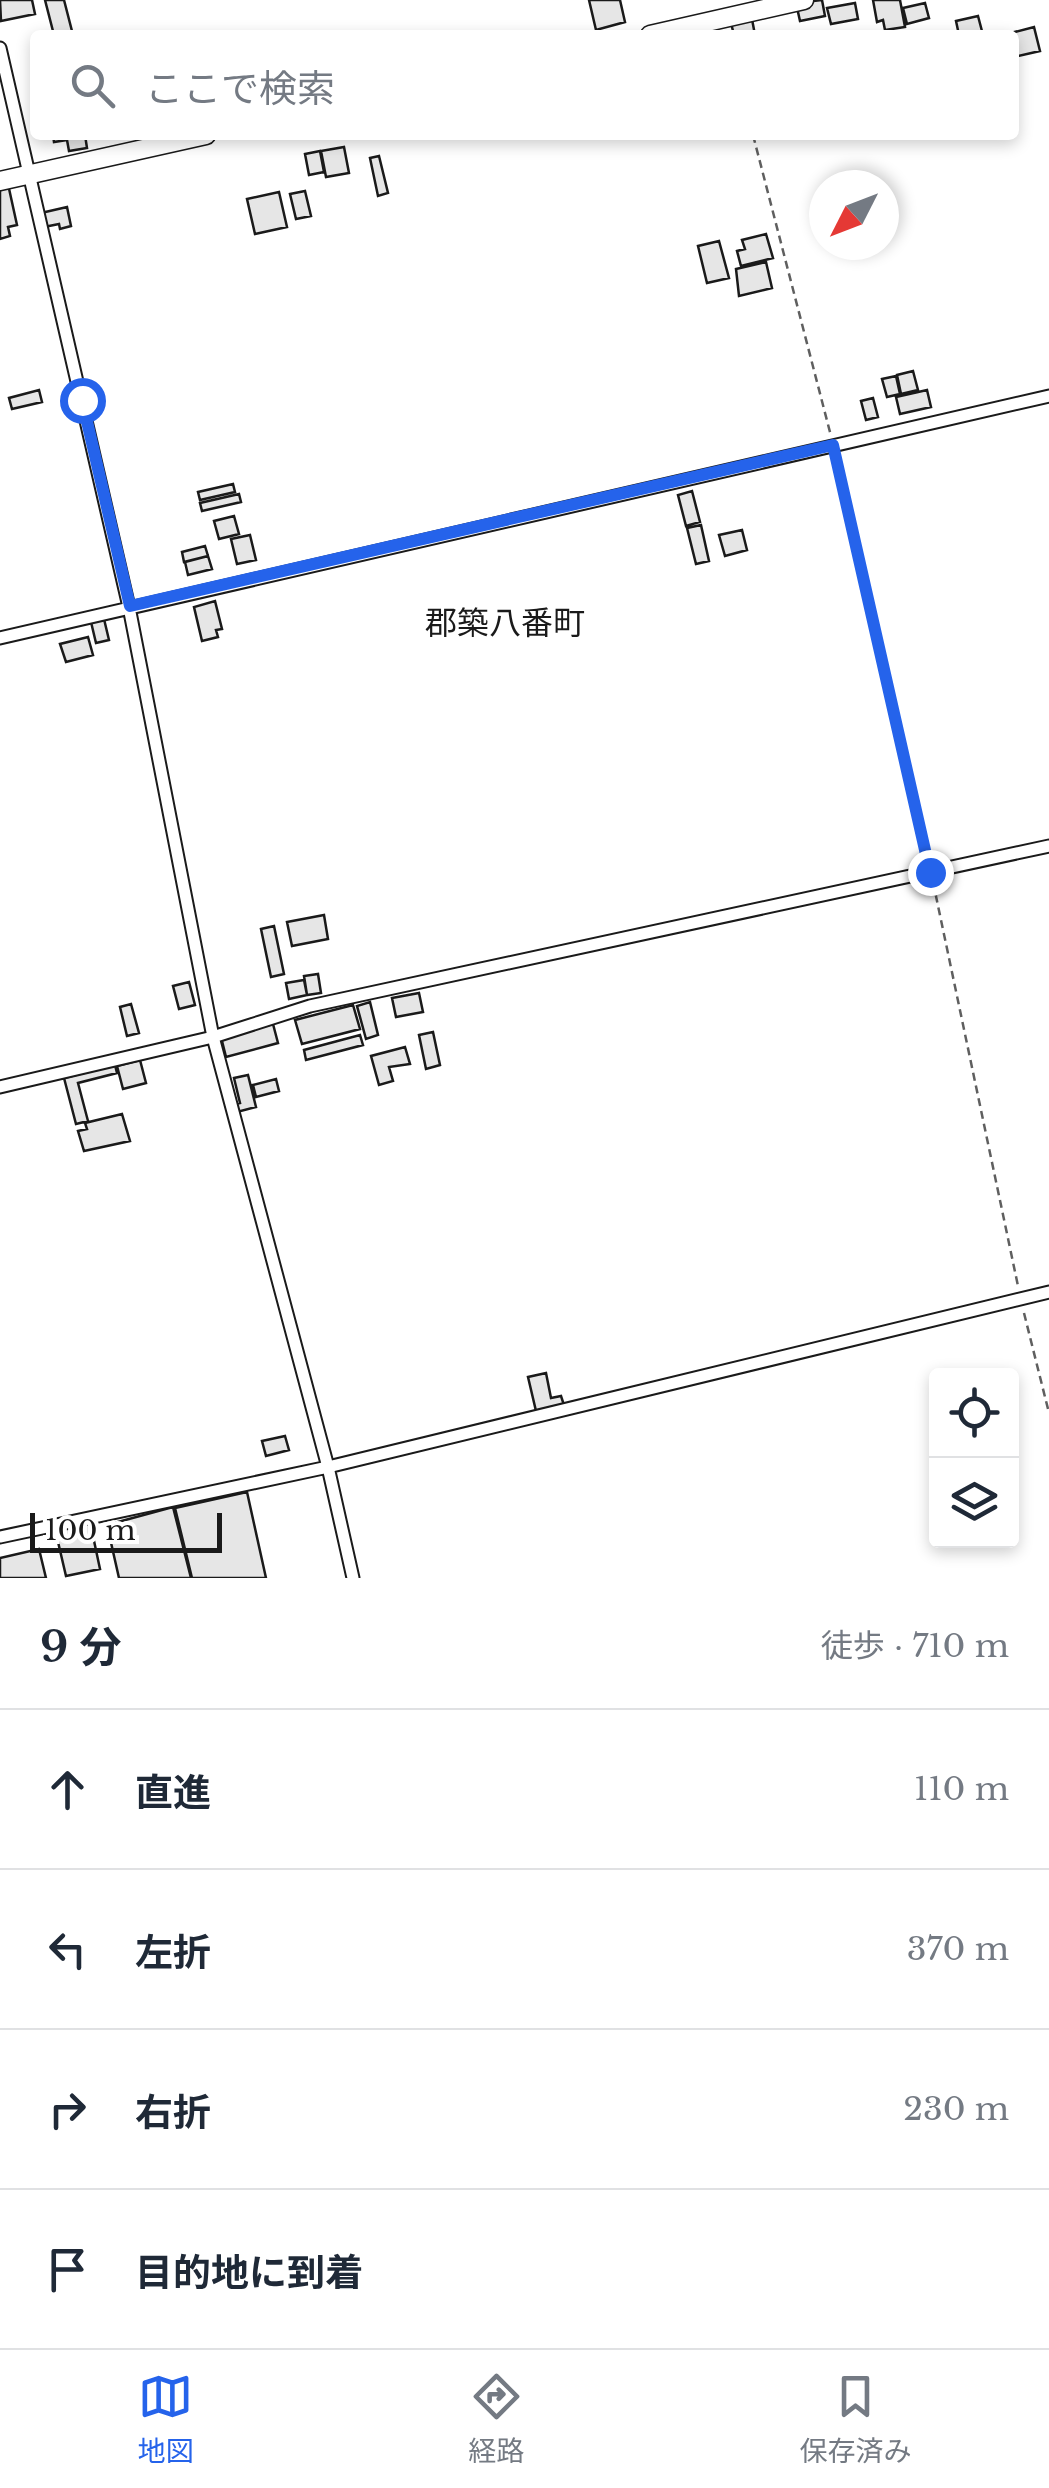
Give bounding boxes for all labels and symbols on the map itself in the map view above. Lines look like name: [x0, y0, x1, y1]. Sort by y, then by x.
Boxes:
north arrow: [809, 170, 899, 260]
route start: [60, 378, 106, 424]
district label: 郡築八番町: [425, 603, 585, 643]
route end: [908, 850, 954, 896]
scale bar: [30, 1508, 222, 1552]

